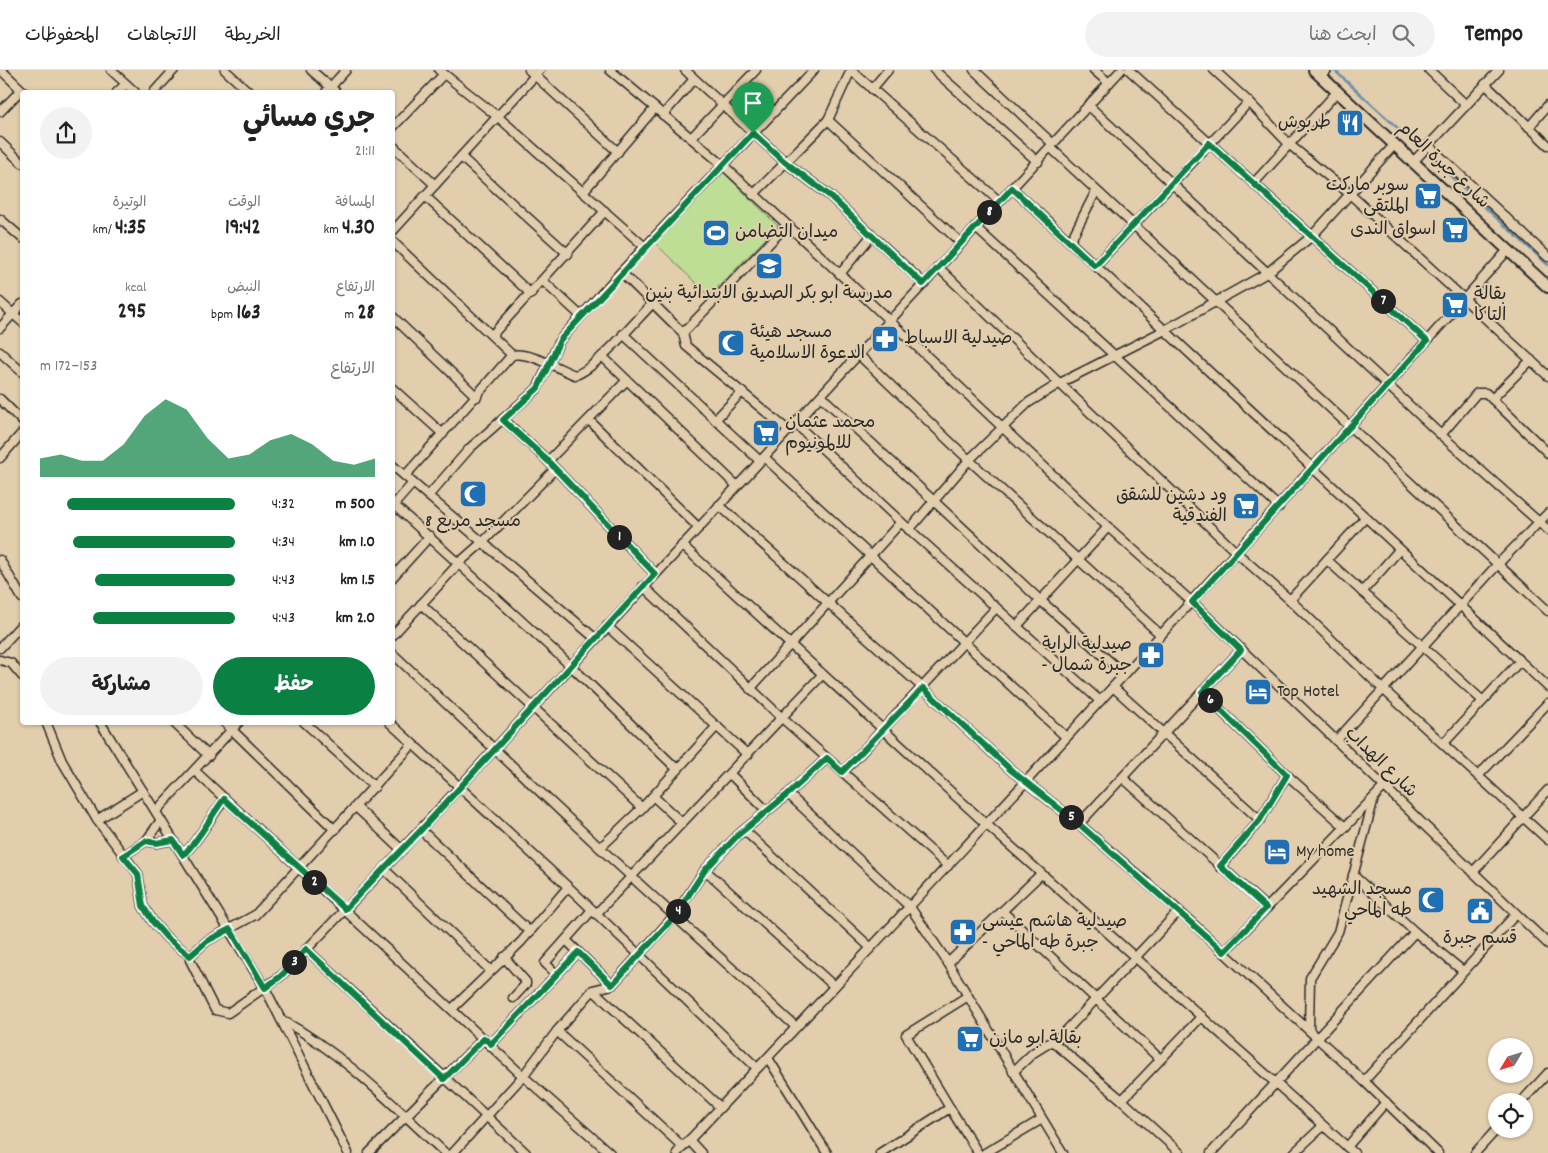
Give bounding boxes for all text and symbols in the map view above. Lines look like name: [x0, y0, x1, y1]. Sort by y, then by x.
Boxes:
search box: [1085, 12, 1435, 57]
text: Tempo: [1465, 18, 1523, 52]
icon: search: [1389, 21, 1417, 49]
text: ابحث هنا: [1309, 23, 1377, 50]
text: المحفوظات: [25, 24, 99, 49]
text: الاتجاهات: [127, 24, 197, 49]
text: الخريطة: [225, 24, 281, 49]
pin: [732, 82, 774, 133]
icon: arrive: [739, 89, 767, 117]
text: جري مسائي: [243, 101, 375, 141]
button: share: [40, 107, 92, 159]
restaurant icon: طربوش: [1335, 108, 1365, 138]
place label: طربوش: [1278, 111, 1331, 136]
street label: شارع جبرة العام: [1391, 117, 1495, 215]
text: 21:11: [355, 140, 375, 163]
place label: سوبر ماركت الملتقى: [1326, 174, 1409, 220]
supermarket icon: سوبر ماركت الملتقى: [1413, 181, 1443, 211]
text: الوتيرة: [113, 193, 146, 213]
text: الوقت: [228, 193, 261, 213]
text: المسافة: [335, 193, 375, 213]
pin: 8: [976, 200, 1002, 224]
text: 8: [987, 202, 992, 222]
text: 4:35: [115, 214, 146, 244]
text: 19:42: [225, 214, 261, 244]
text: 4.30: [342, 214, 375, 244]
supermarket icon: اسواق الندى: [1440, 215, 1470, 245]
sports icon: ميدان التضامن: [701, 218, 731, 248]
place label: اسواق الندى: [1350, 218, 1436, 243]
text: /km: [93, 220, 115, 240]
text: km: [323, 220, 342, 240]
place label: ميدان التضامن: [735, 221, 838, 246]
school or university icon: مدرسة ابو بكر الصديق الابتدائية بنين: [754, 251, 784, 281]
text: kcal: [125, 278, 146, 298]
text: النبض: [227, 278, 261, 298]
text: الارتفاع: [336, 278, 375, 298]
place label: مدرسة ابو بكر الصديق الابتدائية بنين: [645, 282, 893, 307]
place label: بقالة التاكا: [1474, 283, 1507, 329]
pin: 7: [1370, 288, 1396, 314]
supermarket icon: بقالة التاكا: [1440, 290, 1470, 320]
text: 7: [1381, 291, 1386, 311]
text: 295: [118, 298, 146, 328]
text: 163: [236, 299, 261, 329]
text: 28: [357, 299, 375, 329]
text: bpm: [211, 305, 236, 325]
text: m: [345, 305, 357, 325]
place label: مسجد هيئة الدعوة الاسلامية: [750, 321, 865, 367]
pharmacy icon: صيدلية الاسباط: [870, 324, 900, 354]
place label: صيدلية الاسباط: [904, 327, 1012, 352]
mosque icon: مسجد هيئة الدعوة الاسلامية: [716, 328, 746, 358]
text: 153–172 m: [40, 355, 97, 378]
text: الارتفاع: [330, 358, 375, 381]
place label: محمد عثمان للالمونيوم: [785, 411, 875, 457]
supermarket icon: محمد عثمان للالمونيوم: [751, 418, 781, 448]
mosque icon: مسجد مربع 8: [458, 479, 488, 509]
place label: ود دشين للشقق الفندقية: [1116, 484, 1227, 530]
supermarket icon: ود دشين للشقق الفندقية: [1231, 491, 1261, 521]
text: 4:32: [272, 493, 295, 516]
text: 500 m: [335, 493, 375, 516]
place label: مسجد مربع 8: [425, 510, 521, 535]
pin: 1: [606, 524, 632, 550]
text: 1: [618, 527, 621, 547]
text: 4:34: [272, 531, 295, 554]
text: 1.0 km: [339, 531, 375, 554]
text: 4:43: [272, 569, 295, 592]
text: 1.5 km: [340, 569, 375, 592]
text: 4:43: [272, 607, 295, 630]
text: 2.0 km: [335, 607, 375, 630]
place label: صيدلية الراية - جبرة شمال: [1041, 633, 1132, 679]
pharmacy icon: صيدلية الراية - جبرة شمال: [1136, 640, 1166, 670]
button: مشاركة: [40, 657, 203, 715]
button: حفظ: [213, 657, 375, 715]
hotel icon: Top Hotel: [1243, 677, 1273, 707]
place label: Top Hotel: [1277, 680, 1340, 705]
pin: 6: [1198, 688, 1222, 712]
text: 6: [1207, 690, 1214, 710]
street label: شارع الهداب: [1338, 722, 1422, 804]
pin: 5: [1058, 804, 1084, 830]
text: 5: [1068, 807, 1075, 827]
hotel icon: My home: [1262, 837, 1292, 867]
place label: My home: [1296, 840, 1355, 865]
pin: 2: [302, 870, 326, 894]
text: 2: [311, 872, 318, 892]
place label: مسجد الشهيد طه الماحي: [1312, 878, 1412, 925]
mosque icon: مسجد الشهيد طه الماحي: [1416, 885, 1446, 915]
public building icon: قسم جبرة: [1465, 896, 1495, 926]
pin: 4: [666, 898, 690, 924]
text: 4: [676, 901, 681, 921]
place label: صيدلية هاشم عيسى - جبرة طه الماحي: [982, 910, 1127, 957]
pharmacy icon: صيدلية هاشم عيسى - جبرة طه الماحي: [948, 917, 978, 947]
place label: قسم جبرة: [1443, 927, 1517, 952]
pin: 3: [282, 950, 306, 974]
text: 3: [291, 952, 298, 972]
supermarket icon: بقالة ابو مازن: [955, 1024, 985, 1054]
place label: بقالة ابو مازن: [989, 1027, 1082, 1052]
north arrow: [1488, 1038, 1532, 1082]
map controls: [1488, 1038, 1533, 1138]
button: locate: [1488, 1093, 1533, 1138]

